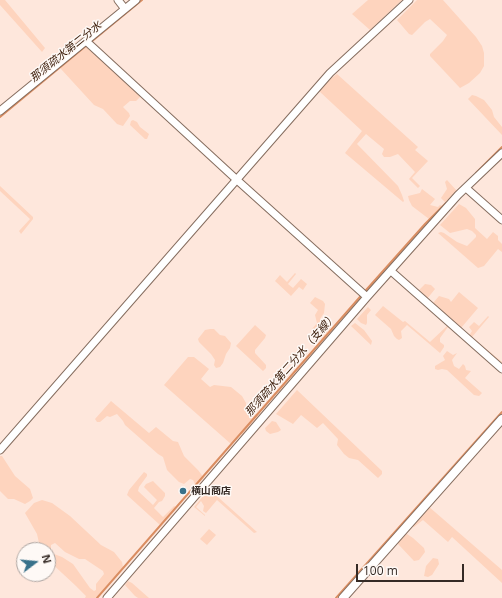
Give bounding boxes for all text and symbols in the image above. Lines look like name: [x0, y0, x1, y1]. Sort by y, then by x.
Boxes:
water label: 那須疏水第二分水: [28, 19, 104, 85]
water label: 那須疏水第二分水（支線）: [243, 311, 339, 419]
place label: 横山商店: [191, 485, 231, 497]
marker: 横山商店: [178, 486, 188, 496]
north arrow: [16, 542, 56, 582]
text: N: [39, 552, 55, 565]
scale bar: [358, 556, 466, 582]
text: 100 m: [363, 562, 398, 579]

